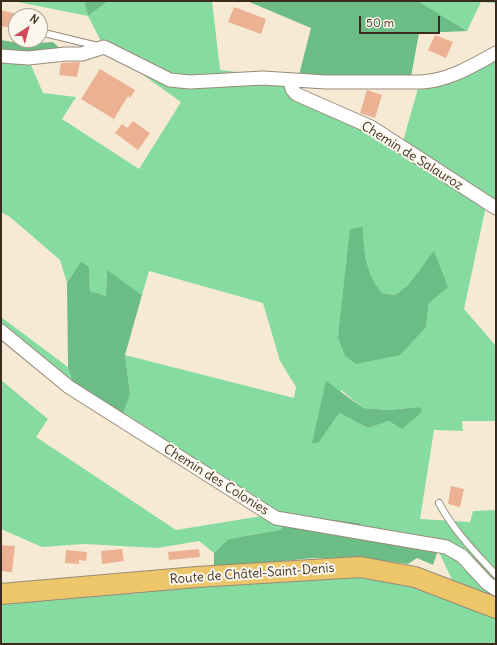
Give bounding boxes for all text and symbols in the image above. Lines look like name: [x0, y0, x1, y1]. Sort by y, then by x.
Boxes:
north arrow: [8, 8, 48, 48]
scale bar: [361, 8, 442, 34]
text: N: [27, 11, 42, 27]
text: 50 m: [366, 15, 394, 30]
street label: Chemin de Salauroz: [358, 118, 466, 194]
street label: Chemin des Colonies: [161, 441, 271, 519]
street label: Route de Châtel-Saint-Denis: [169, 560, 335, 588]

